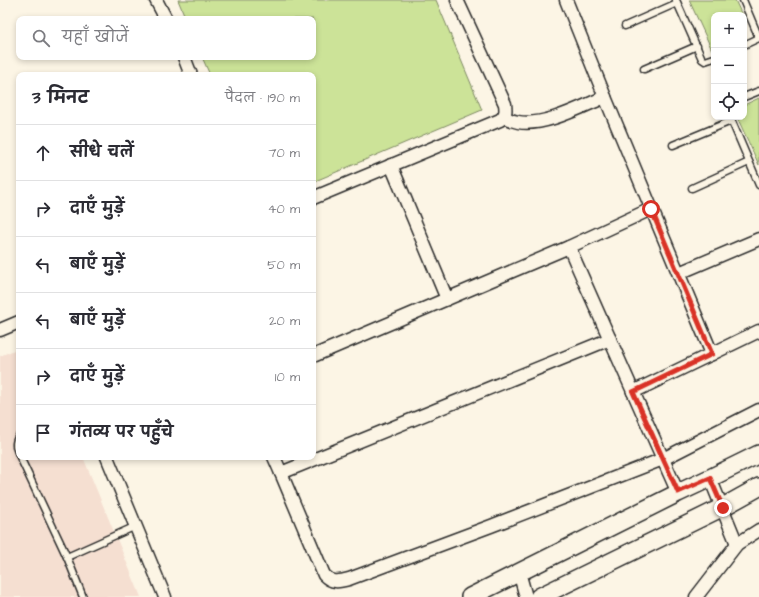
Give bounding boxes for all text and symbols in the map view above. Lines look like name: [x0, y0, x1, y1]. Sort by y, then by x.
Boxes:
map controls: [711, 12, 747, 120]
button: +: [711, 12, 747, 48]
search box: [16, 16, 316, 60]
icon: search: [30, 27, 52, 49]
text: यहाँ खोजें: [62, 27, 129, 48]
button: −: [711, 48, 747, 84]
button: locate: [711, 84, 747, 120]
text: 3 मिनट: [32, 86, 89, 110]
text: पैदल · 190 m: [225, 89, 300, 107]
icon: ahead: [32, 142, 54, 164]
text: सीधे चलें: [70, 142, 134, 163]
text: 70 m: [268, 144, 300, 162]
icon: right: [32, 198, 54, 220]
text: दाएँ मुड़ें: [70, 198, 124, 219]
text: 40 m: [268, 200, 300, 218]
route start: [642, 200, 660, 218]
icon: left: [32, 254, 54, 276]
text: बाएँ मुड़ें: [70, 254, 125, 275]
text: 50 m: [267, 256, 300, 274]
icon: left: [32, 310, 54, 332]
text: बाएँ मुड़ें: [70, 310, 125, 331]
text: 20 m: [269, 312, 300, 330]
icon: right: [32, 366, 54, 388]
text: दाएँ मुड़ें: [70, 366, 124, 387]
text: 10 m: [275, 368, 300, 386]
icon: arrive: [32, 422, 54, 444]
text: गंतव्य पर पहुँचे: [70, 422, 173, 443]
route end: [714, 499, 732, 517]

